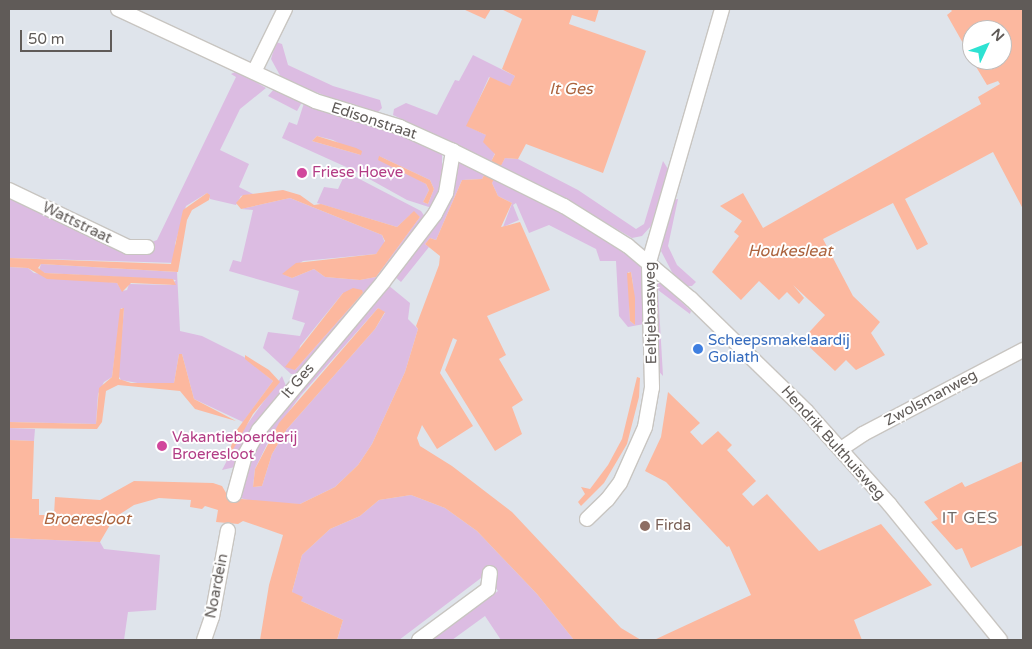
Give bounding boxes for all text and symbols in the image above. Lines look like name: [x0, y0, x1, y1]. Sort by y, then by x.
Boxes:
scale bar: [22, 20, 115, 52]
north arrow: [962, 20, 1012, 70]
text: N: [988, 25, 1008, 45]
text: 50 m: [28, 30, 65, 48]
water label: It Ges: [549, 79, 593, 99]
street label: Edisonstraat: [329, 99, 419, 143]
place label: Friese Hoeve: [312, 164, 403, 182]
marker: Friese Hoeve: [296, 167, 308, 179]
street label: Wattstraat: [39, 198, 115, 248]
water label: Houkesleat: [748, 241, 832, 261]
street label: Eeltjebaasweg: [641, 261, 661, 365]
place label: Scheepsmakelaardij Goliath: [708, 331, 850, 366]
marker: Scheepsmakelaardij Goliath: [692, 343, 704, 355]
street label: It Ges: [278, 360, 318, 402]
street label: Zwolsmanweg: [882, 366, 980, 430]
street label: Hendrik Bulthuisweg: [777, 382, 889, 504]
place label: Vakantieboerderij Broeresloot: [172, 428, 297, 463]
marker: Vakantieboerderij Broeresloot: [156, 440, 168, 452]
district label: IT GES: [941, 508, 999, 528]
water label: Broeresloot: [43, 509, 131, 529]
place label: Firda: [655, 517, 691, 535]
marker: Firda: [639, 520, 651, 532]
street label: Noardein: [202, 552, 232, 620]

